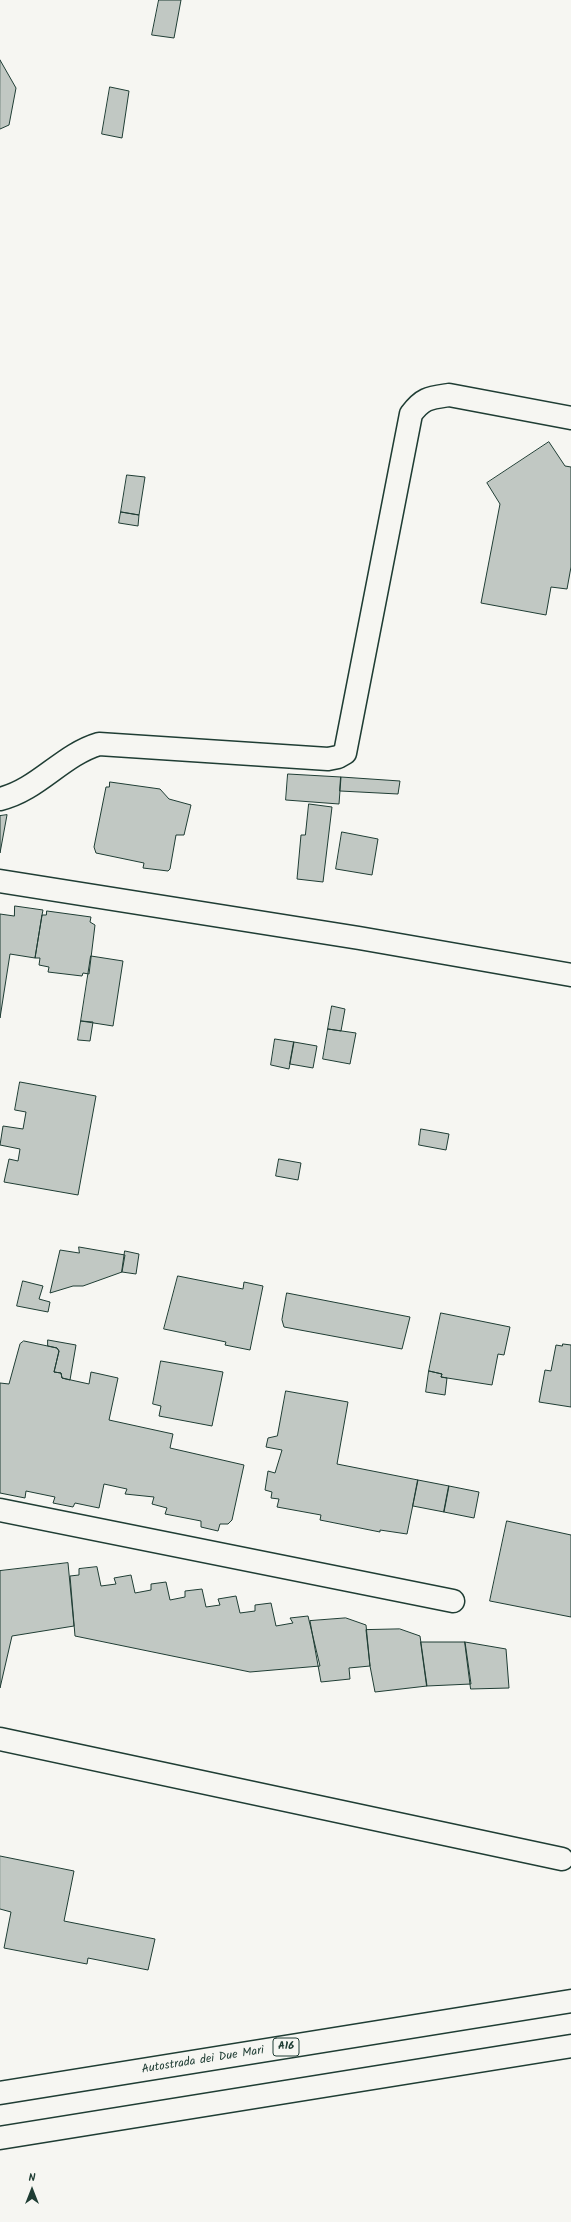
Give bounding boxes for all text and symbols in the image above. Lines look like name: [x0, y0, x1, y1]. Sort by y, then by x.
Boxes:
road number: A16: [273, 2038, 299, 2056]
street label: Autostrada dei Due Mari: [141, 2044, 265, 2078]
text: N: [29, 2169, 35, 2187]
north arrow: [12, 2170, 52, 2210]

